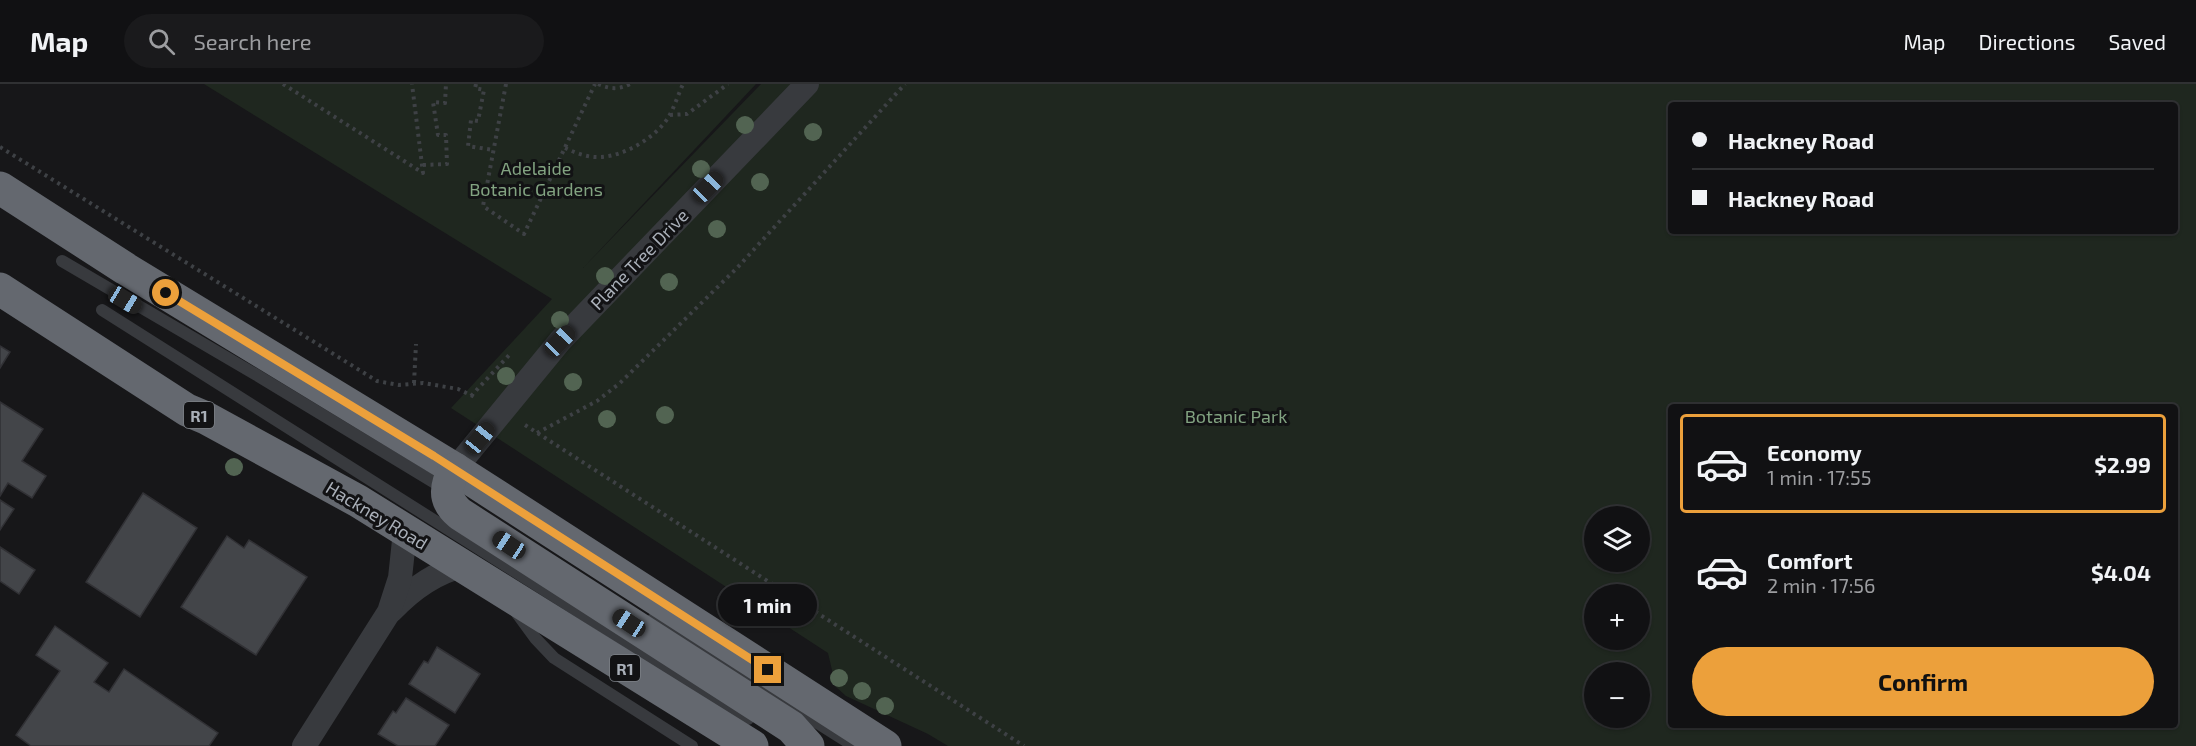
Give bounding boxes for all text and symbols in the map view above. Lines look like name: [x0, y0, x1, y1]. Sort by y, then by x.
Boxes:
search box: [124, 14, 544, 68]
text: Map: [30, 24, 88, 58]
icon: search: [145, 25, 178, 58]
text: Search here: [193, 28, 312, 54]
text: Map: [1903, 29, 1946, 54]
text: Directions: [1979, 29, 2075, 54]
text: Saved: [2108, 29, 2166, 54]
text: Hackney Road: [1728, 127, 1874, 153]
park label: Adelaide Botanic Gardens: [469, 157, 603, 200]
car: [689, 168, 727, 206]
text: Hackney Road: [1728, 185, 1874, 211]
street label: Plane Tree Drive: [585, 204, 693, 314]
route start: [152, 279, 179, 306]
car: [105, 283, 145, 317]
car: [541, 322, 579, 360]
road number: R1: [184, 402, 214, 428]
park label: Botanic Park: [1185, 405, 1287, 427]
car: [462, 418, 498, 458]
icon: car: [1695, 437, 1749, 491]
text: Economy: [1767, 439, 1862, 465]
text: $2.99: [2094, 451, 2151, 477]
text: 1 min · 17:55: [1767, 465, 1872, 489]
street label: Hackney Road: [322, 476, 432, 554]
map controls: [1584, 506, 1650, 728]
button: layers: [1584, 506, 1650, 572]
car: [489, 528, 529, 562]
icon: car: [1695, 545, 1749, 599]
text: Comfort: [1767, 547, 1852, 573]
text: $4.04: [2091, 559, 2151, 585]
text: 2 min · 17:56: [1767, 573, 1876, 597]
callout: 1 min: [718, 583, 818, 625]
button: +: [1584, 584, 1650, 650]
text: 1 min: [743, 593, 792, 617]
car: [609, 606, 649, 640]
button: Confirm: [1692, 647, 2154, 716]
road number: R1: [610, 655, 640, 681]
route end: [754, 656, 781, 683]
button: −: [1584, 662, 1650, 728]

